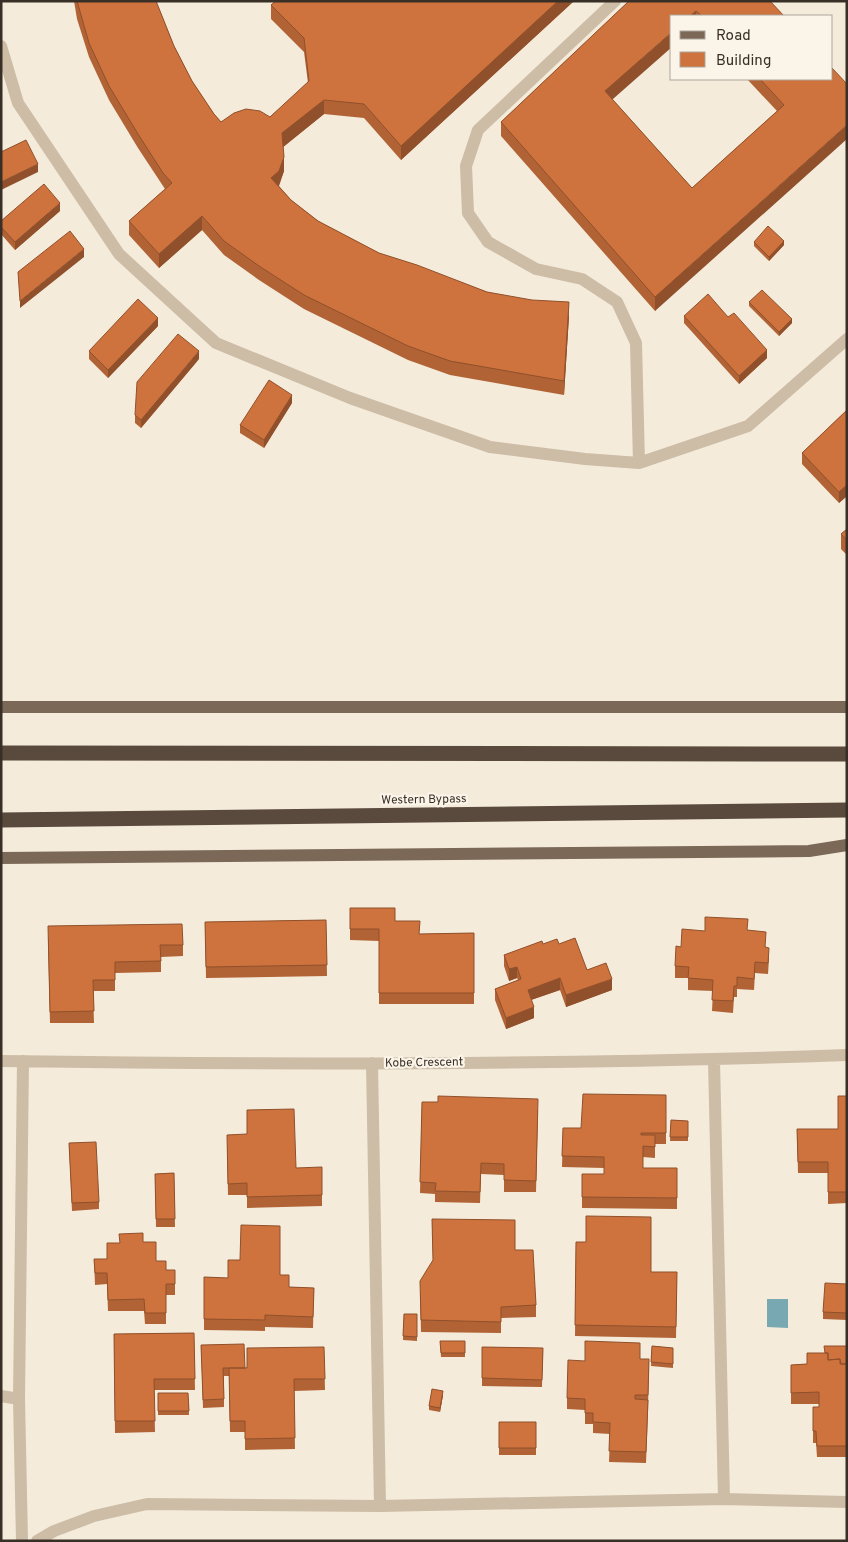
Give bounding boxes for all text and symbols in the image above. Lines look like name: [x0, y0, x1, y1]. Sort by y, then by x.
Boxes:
legend: [670, 15, 833, 80]
text: Road: [716, 27, 751, 46]
text: Building: [716, 52, 771, 71]
street label: Western Bypass: [381, 791, 467, 809]
street label: Kobe Crescent: [385, 1054, 463, 1072]

